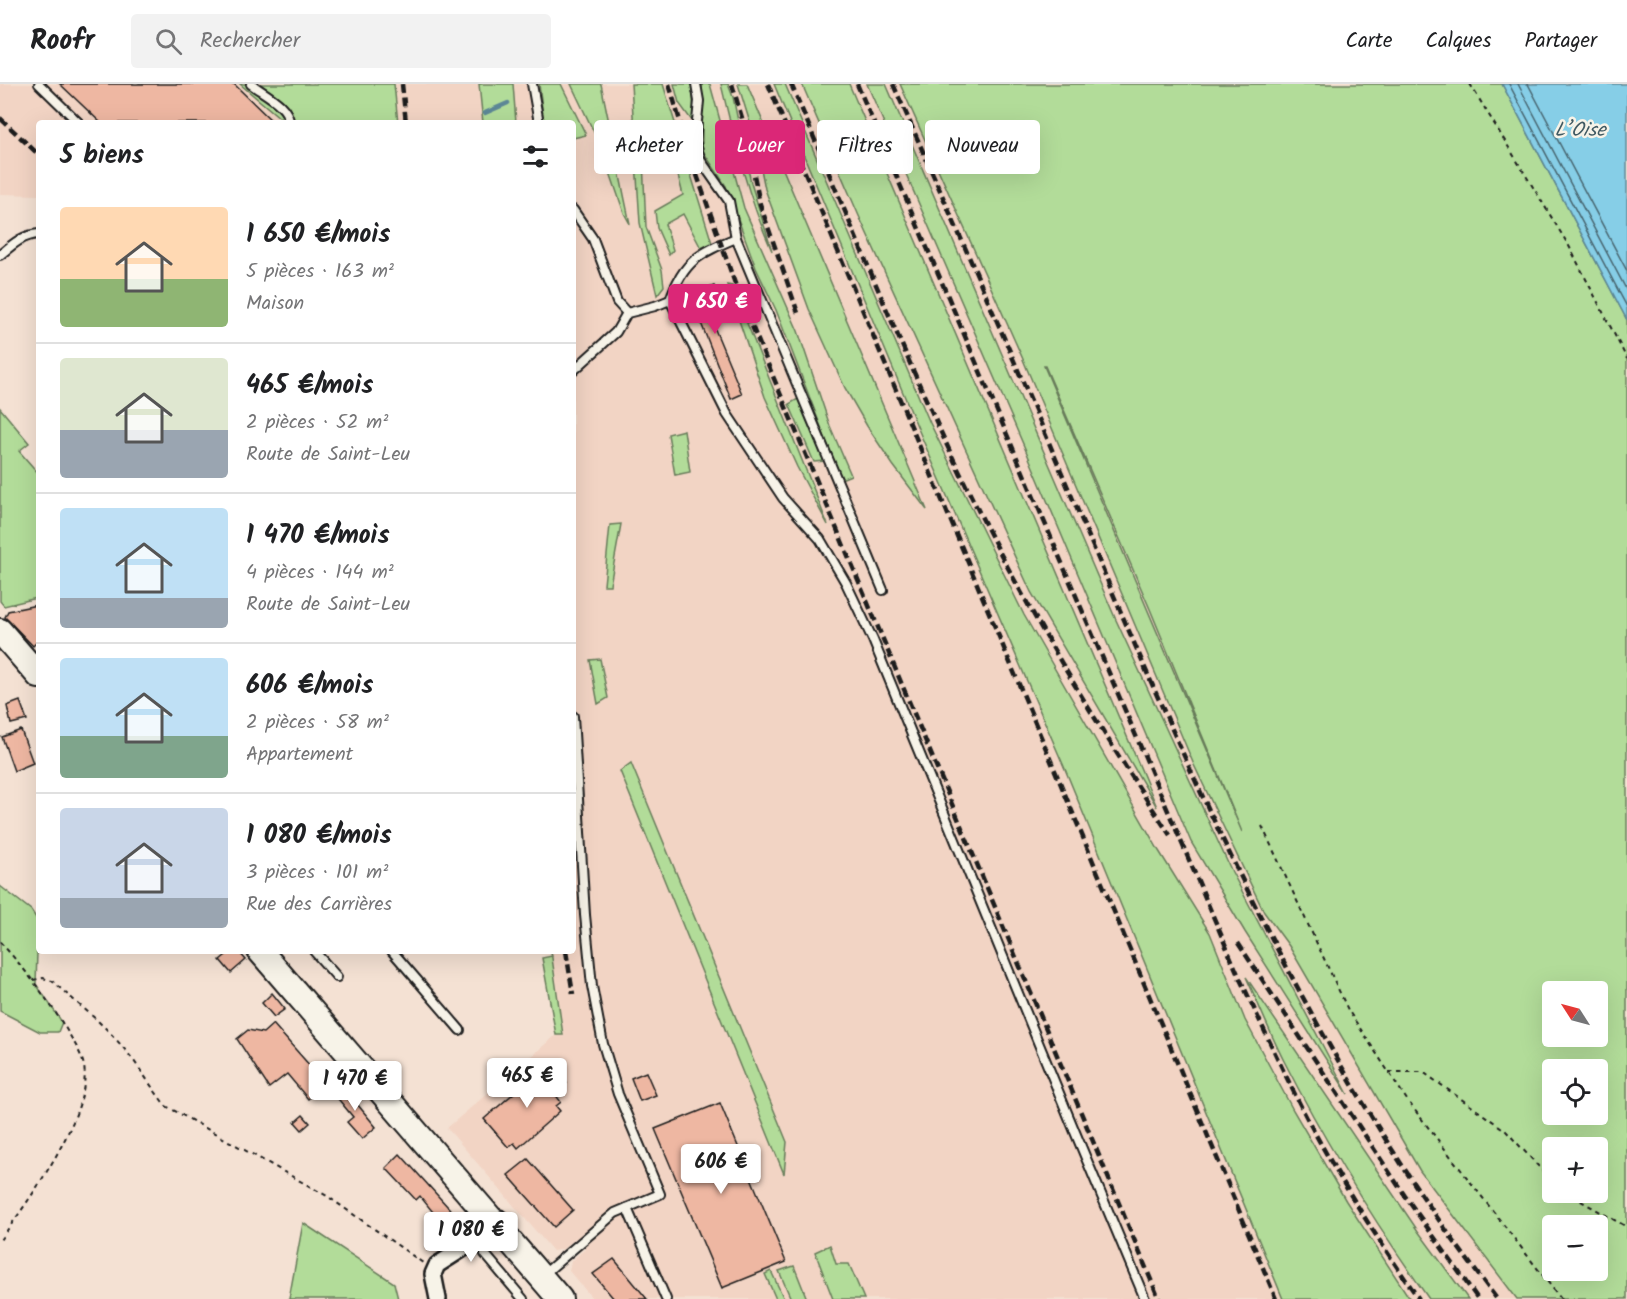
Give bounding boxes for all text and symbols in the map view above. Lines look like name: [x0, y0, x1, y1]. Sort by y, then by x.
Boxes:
search box: [131, 14, 551, 68]
text: Roofr: [30, 19, 95, 64]
text: Rechercher: [200, 24, 300, 59]
icon: search: [152, 25, 185, 58]
text: Carte: [1345, 25, 1392, 58]
text: Calques: [1425, 25, 1491, 58]
text: Partager: [1524, 25, 1597, 58]
water label: L’Oise: [1554, 115, 1608, 147]
chip: Acheter: [594, 120, 703, 174]
chip: Louer: [715, 120, 805, 174]
chip: Filtres: [817, 120, 913, 174]
chip: Nouveau: [925, 120, 1040, 174]
text: 5 biens: [60, 135, 144, 177]
icon: filters: [519, 140, 552, 173]
text: 1 650 €/mois: [246, 214, 390, 256]
icon: home: [108, 231, 180, 303]
text: 5 pièces · 163 m²: [246, 256, 394, 288]
pin: 1 650 €: [660, 284, 770, 335]
text: 1 650 €: [682, 287, 748, 319]
text: Maison: [246, 288, 304, 320]
text: 465 €/mois: [246, 365, 373, 407]
icon: home: [108, 382, 180, 454]
text: 2 pièces · 52 m²: [246, 407, 388, 439]
text: Route de Saint-Leu: [246, 439, 410, 471]
text: 1 470 €/mois: [246, 515, 390, 557]
icon: home: [108, 532, 180, 604]
text: 4 pièces · 144 m²: [246, 557, 394, 589]
text: Route de Saint-Leu: [246, 589, 410, 621]
text: 606 €/mois: [246, 665, 373, 707]
icon: home: [108, 682, 180, 754]
text: 2 pièces · 58 m²: [246, 707, 389, 739]
text: Appartement: [246, 739, 353, 771]
text: 1 080 €/mois: [246, 815, 392, 857]
icon: home: [108, 832, 180, 904]
text: 3 pièces · 101 m²: [246, 857, 388, 889]
text: Rue des Carrières: [246, 889, 392, 921]
north arrow: [1542, 981, 1608, 1047]
map controls: [1542, 981, 1608, 1281]
pin: 465 €: [485, 1058, 569, 1109]
button: locate: [1542, 1059, 1608, 1125]
pin: 1 470 €: [300, 1061, 410, 1112]
text: 465 €: [501, 1061, 553, 1093]
text: 1 470 €: [323, 1064, 387, 1096]
button: +: [1542, 1137, 1608, 1203]
pin: 606 €: [679, 1144, 763, 1195]
text: 606 €: [695, 1147, 747, 1179]
pin: 1 080 €: [416, 1212, 526, 1263]
text: 1 080 €: [438, 1215, 504, 1247]
button: −: [1542, 1215, 1608, 1281]

